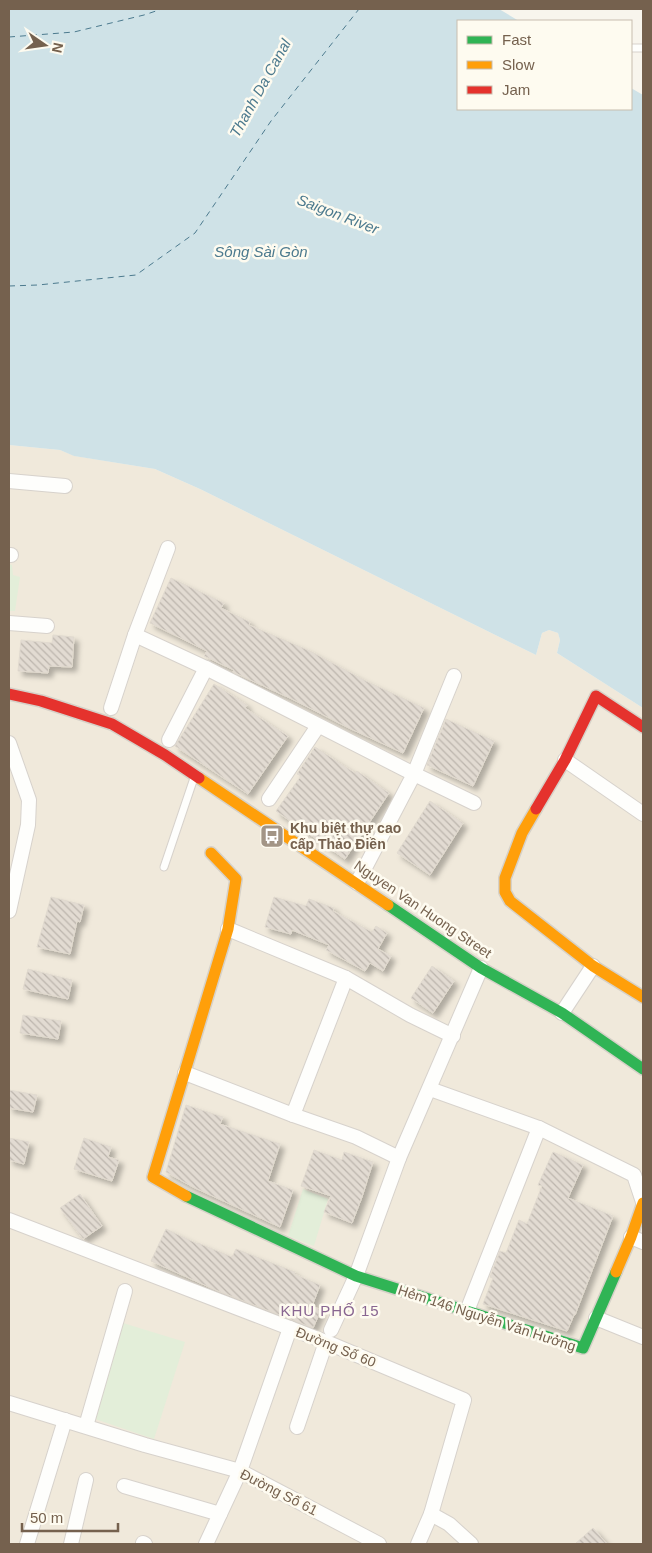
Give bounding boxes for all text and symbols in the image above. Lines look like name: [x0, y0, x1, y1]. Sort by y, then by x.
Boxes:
north arrow: [20, 20, 70, 70]
legend: [457, 20, 632, 110]
text: Fast: [502, 31, 532, 48]
water label: Thanh Da Canal: [226, 36, 294, 140]
text: N: [49, 41, 67, 55]
text: Slow: [502, 56, 535, 73]
text: Jam: [502, 81, 530, 98]
water label: Saigon River: [295, 191, 382, 238]
water label: Sông Sài Gòn: [214, 243, 308, 260]
place label: Khu biệt thự cao cấp Thảo Điền: [290, 820, 401, 852]
bus stop icon: Khu biệt thự cao cấp Thảo Điền: [259, 823, 285, 849]
street label: Nguyen Van Huong Street: [351, 857, 495, 961]
street label: Hẻm 146 Nguyễn Văn Hưởng: [396, 1282, 578, 1354]
district label: KHU PHỐ 15: [280, 1302, 380, 1319]
street label: Đường Số 60: [294, 1324, 378, 1370]
street label: Đường Số 61: [238, 1466, 321, 1518]
scale bar: [22, 1500, 119, 1532]
text: 50 m: [30, 1509, 63, 1526]

